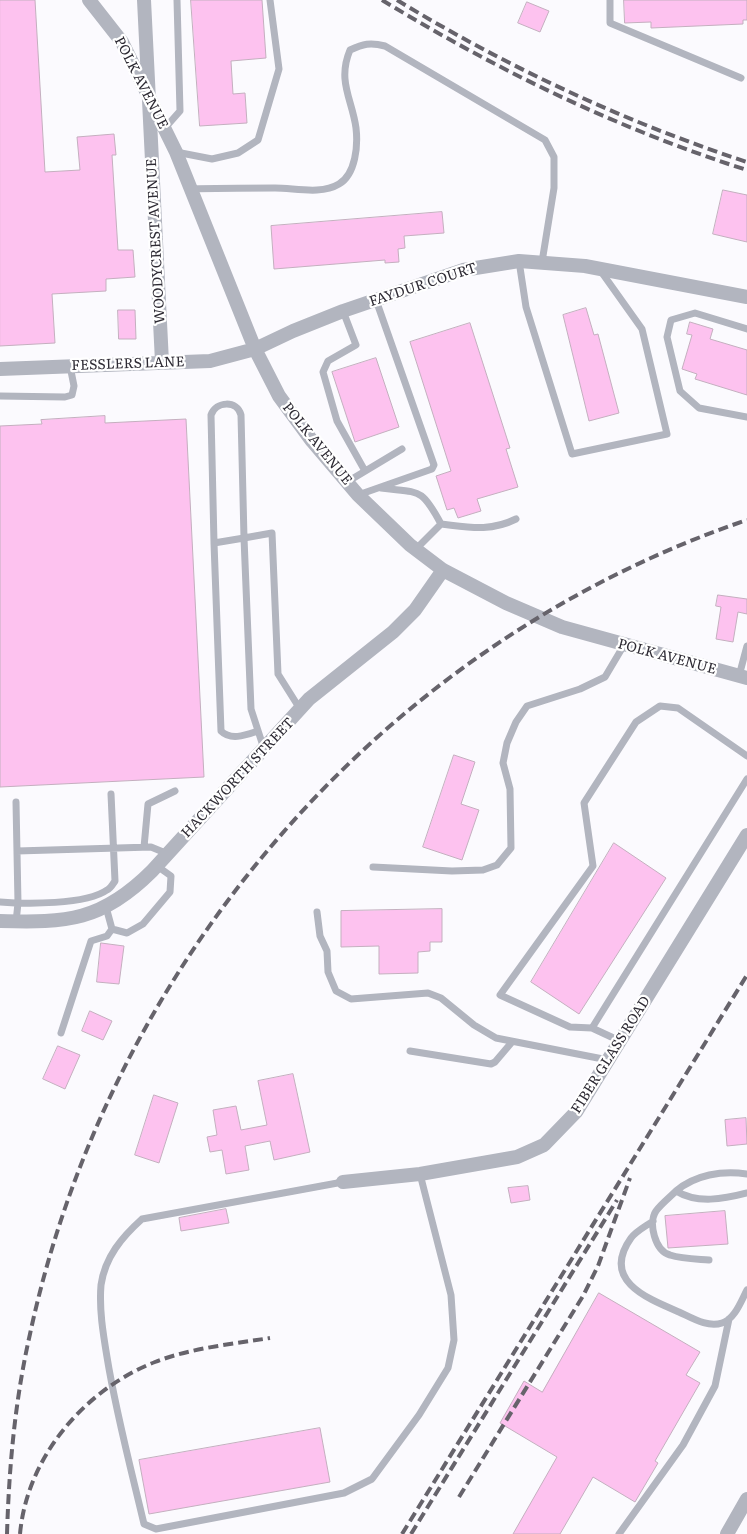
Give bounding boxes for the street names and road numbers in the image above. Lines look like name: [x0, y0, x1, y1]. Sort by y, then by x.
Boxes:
street label: POLK AVENUE: [111, 34, 171, 132]
street label: WOODYCREST AVENUE: [143, 158, 169, 324]
street label: FAYDUR COURT: [367, 260, 479, 310]
street label: FESSLERS LANE: [71, 354, 185, 374]
street label: POLK AVENUE: [279, 399, 355, 489]
street label: POLK AVENUE: [616, 636, 718, 678]
street label: HACKWORTH STREET: [178, 715, 298, 841]
street label: FIBER GLASS ROAD: [568, 993, 654, 1117]

